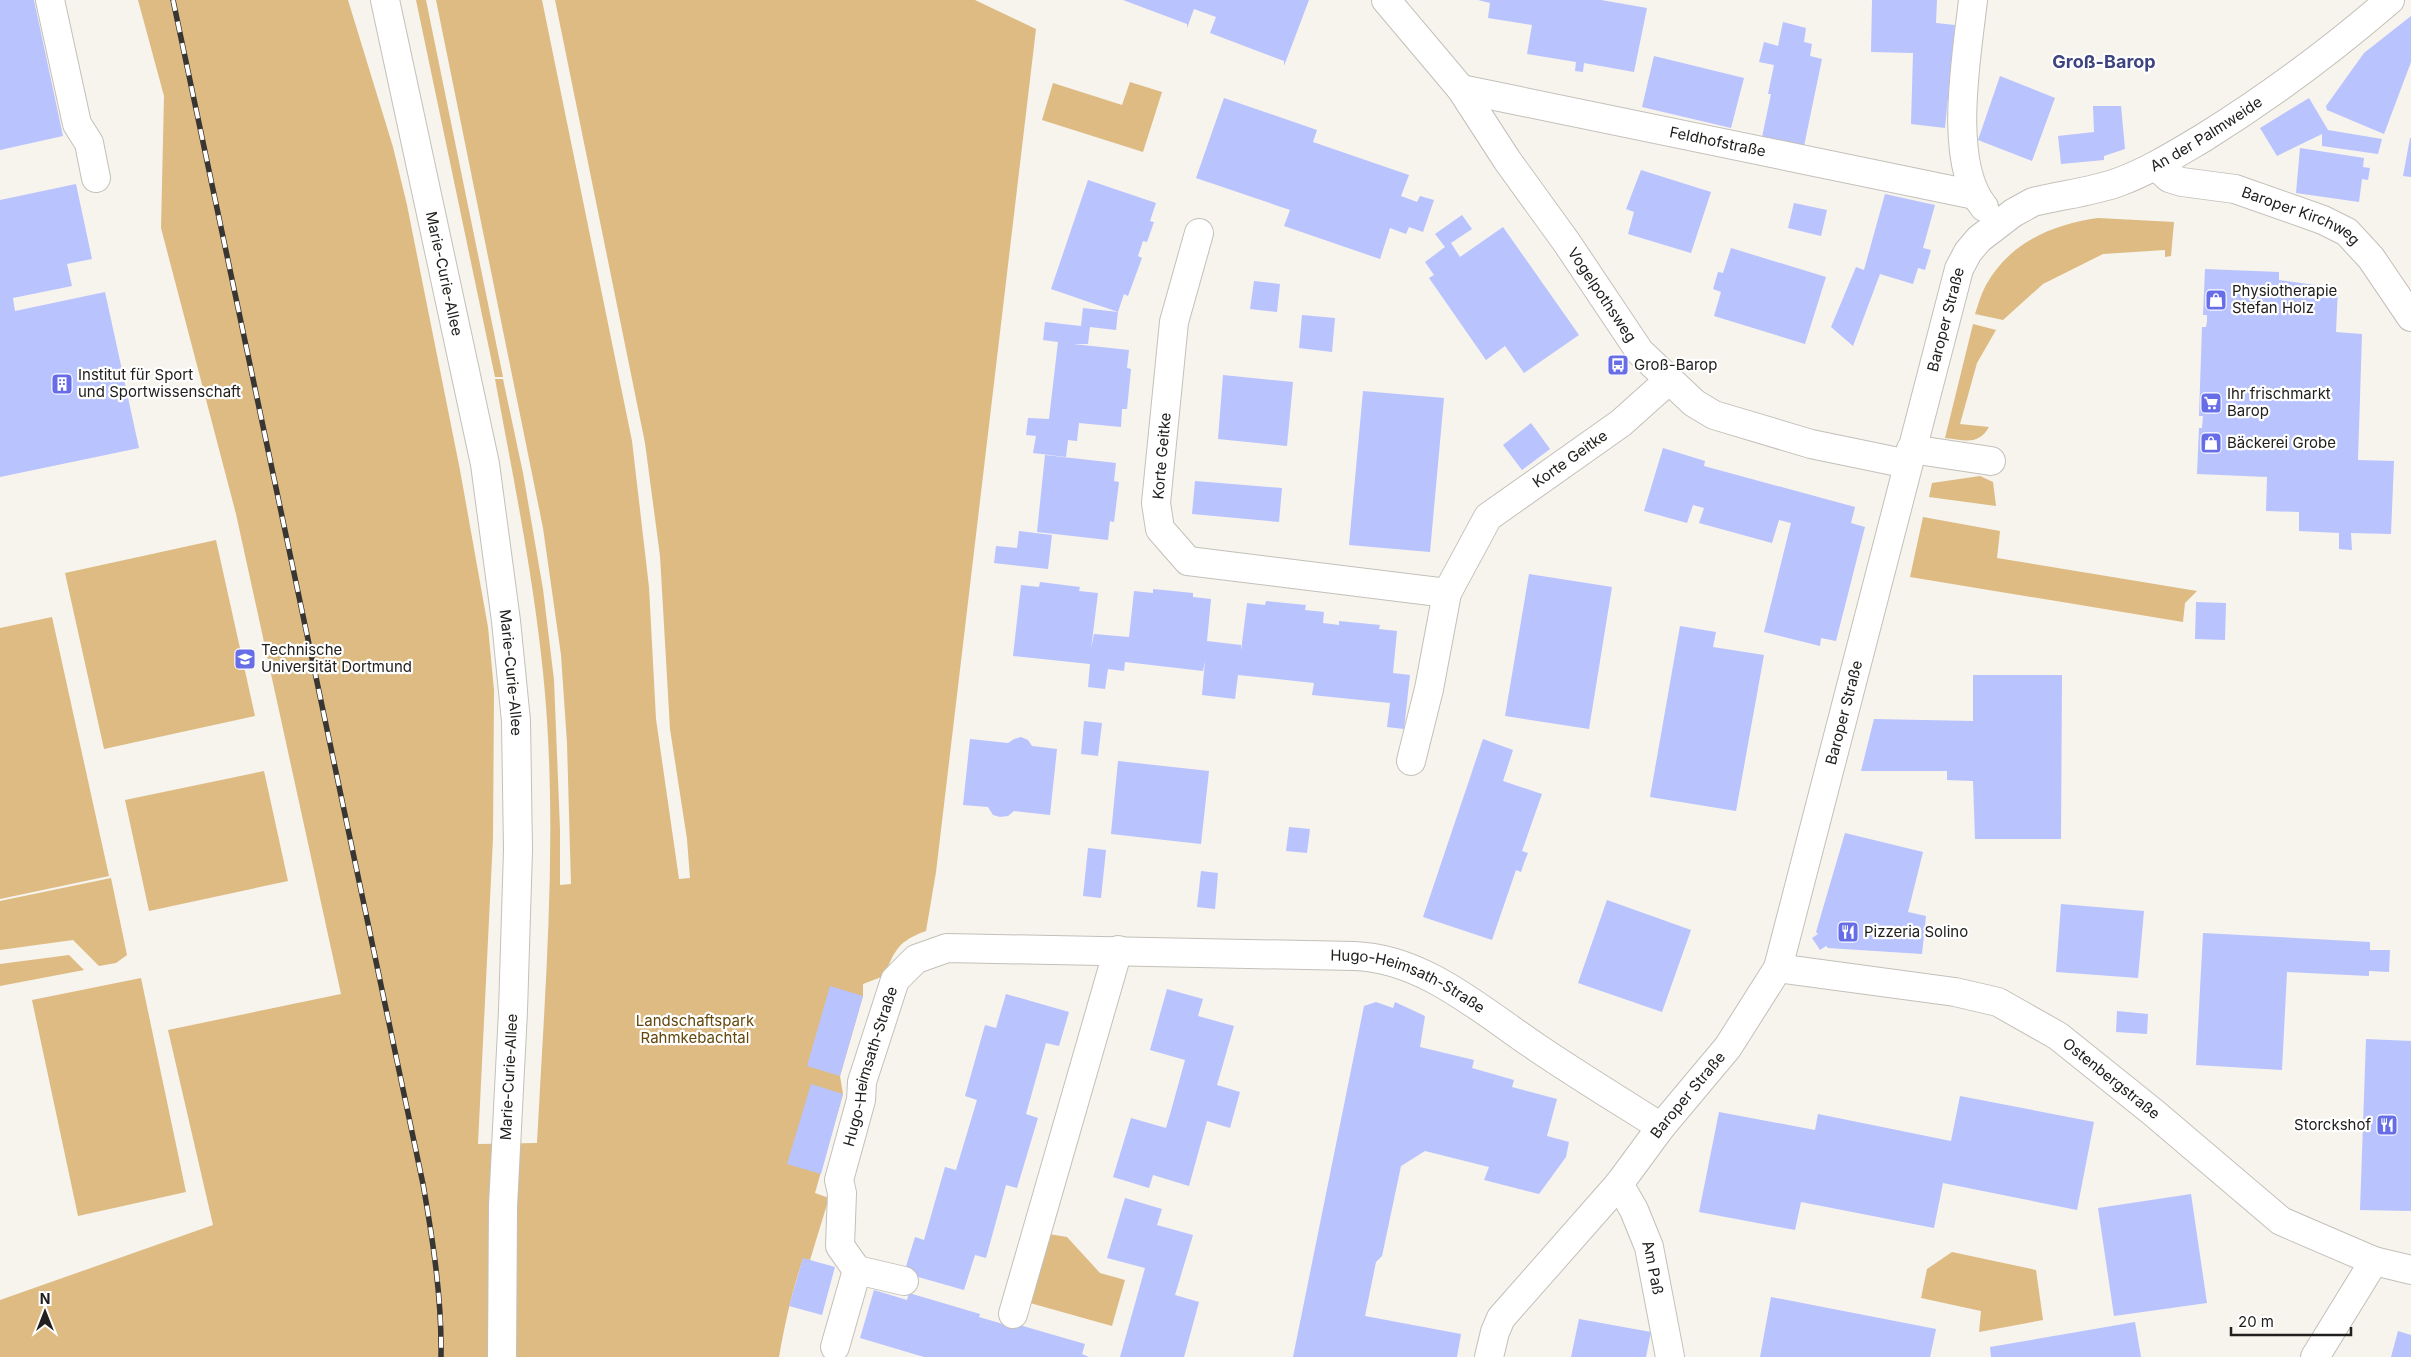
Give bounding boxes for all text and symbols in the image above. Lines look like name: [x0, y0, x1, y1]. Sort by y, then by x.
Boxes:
district label: Groß-Barop: [2052, 51, 2156, 72]
street label: An der Palmweide: [2147, 92, 2266, 176]
street label: Feldhofstraße: [1668, 122, 1768, 161]
street label: Baroper Kirchweg: [2239, 182, 2364, 249]
street label: Marie-Curie-Allee: [422, 210, 467, 338]
street label: Vogelpothsweg: [1564, 244, 1641, 346]
street label: Baroper Straße: [1923, 265, 1968, 374]
place label: Physiotherapie Stefan Holz: [2232, 281, 2337, 317]
shop icon: Physiotherapie Stefan Holz: [2204, 288, 2228, 312]
bus stop icon: Groß-Barop: [1606, 353, 1630, 377]
place label: Groß-Barop: [1634, 355, 1718, 374]
place label: Institut für Sport und Sportwissenschaft: [78, 365, 241, 401]
building icon: Institut für Sport und Sportwissenschaft: [50, 372, 74, 396]
place label: Ihr frischmarkt Barop: [2227, 384, 2331, 420]
supermarket icon: Ihr frischmarkt Barop: [2199, 391, 2223, 415]
street label: Korte Geitke: [1148, 412, 1175, 500]
street label: Korte Geitke: [1529, 426, 1611, 492]
shop icon: Bäckerei Grobe: [2199, 431, 2223, 455]
place label: Bäckerei Grobe: [2227, 433, 2336, 452]
street label: Marie-Curie-Allee: [496, 608, 526, 736]
place label: Technische Universität Dortmund: [261, 640, 412, 676]
school or university icon: Technische Universität Dortmund: [233, 647, 257, 671]
street label: Baroper Straße: [1821, 658, 1866, 767]
restaurant icon: Pizzeria Solino: [1836, 920, 1860, 944]
place label: Pizzeria Solino: [1864, 922, 1968, 941]
street label: Hugo-Heimsath-Straße: [1330, 946, 1489, 1017]
street label: Hugo-Heimsath-Straße: [839, 984, 901, 1148]
park label: Landschaftspark Rahmkebachtal: [636, 1011, 755, 1047]
street label: Marie-Curie-Allee: [496, 1013, 521, 1141]
street label: Ostenbergstraße: [2059, 1034, 2164, 1123]
street label: Baroper Straße: [1646, 1048, 1729, 1142]
restaurant icon: Storckshof: [2375, 1113, 2399, 1137]
place label: Storckshof: [2294, 1115, 2371, 1134]
street label: Am Paß: [1638, 1237, 1668, 1296]
north arrow: [20, 1287, 70, 1337]
text: N: [40, 1290, 50, 1307]
scale bar: [2231, 1304, 2351, 1336]
text: 20 m: [2238, 1312, 2274, 1331]

